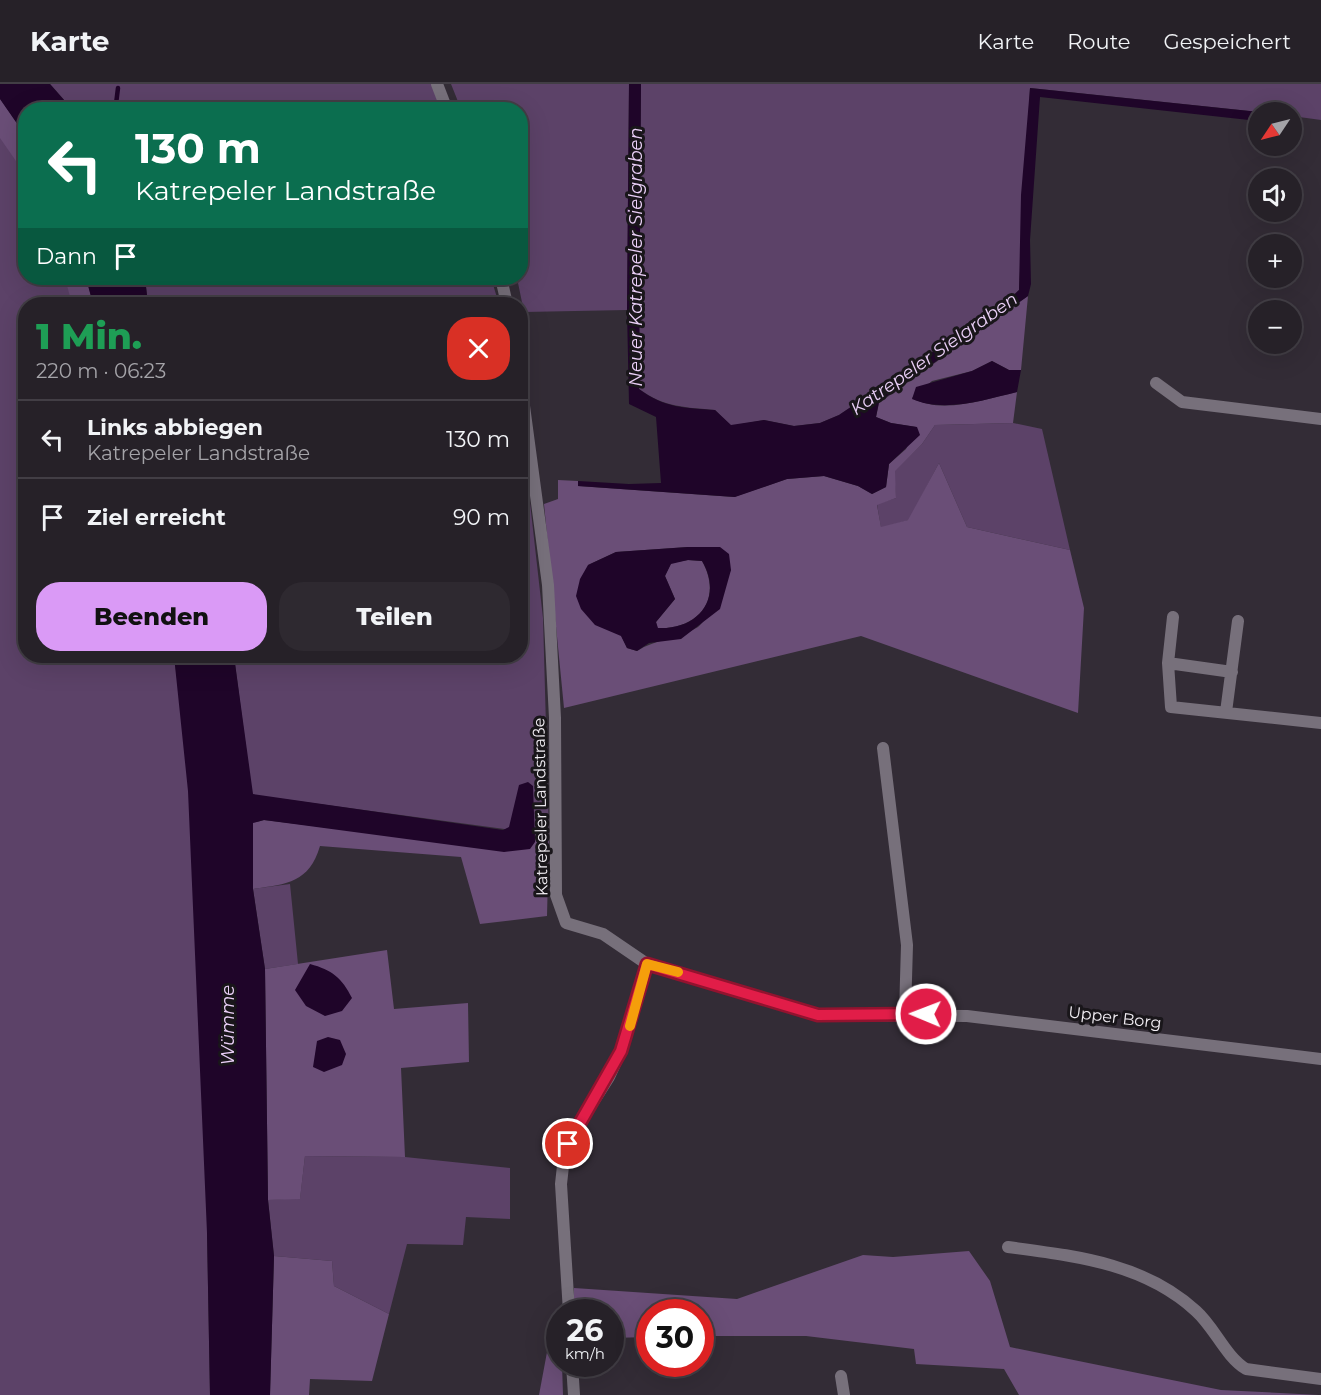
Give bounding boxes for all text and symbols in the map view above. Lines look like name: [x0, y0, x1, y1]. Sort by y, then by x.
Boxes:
text: Karte: [30, 24, 110, 58]
text: Karte: [978, 29, 1034, 54]
text: Route: [1067, 29, 1130, 54]
text: Gespeichert: [1163, 29, 1291, 54]
north arrow: [1248, 102, 1302, 156]
map controls: [1248, 102, 1302, 354]
text: 130 m: [135, 122, 261, 174]
icon: left: [36, 126, 114, 204]
water label: Neuer Katrepeler Sielgraben: [625, 127, 647, 387]
button: sound: [1248, 168, 1302, 222]
text: Katrepeler Landstraße: [135, 174, 436, 207]
button: +: [1248, 234, 1302, 288]
icon: arrive: [109, 240, 142, 273]
text: Dann: [36, 243, 97, 270]
water label: Katrepeler Sielgraben: [846, 288, 1022, 420]
button: −: [1248, 300, 1302, 354]
text: 1 Min.: [36, 314, 142, 358]
button: close: [447, 317, 510, 380]
text: 220 m · 06:23: [36, 359, 166, 383]
text: Links abbiegen: [87, 414, 263, 441]
icon: left: [36, 423, 69, 456]
text: 130 m: [446, 426, 510, 453]
text: Katrepeler Landstraße: [87, 441, 310, 465]
icon: arrive: [36, 501, 69, 534]
text: Ziel erreicht: [87, 504, 226, 531]
text: 90 m: [453, 504, 510, 531]
button: Beenden: [36, 582, 267, 651]
button: Teilen: [279, 582, 510, 651]
street label: Katrepeler Landstraße: [529, 718, 552, 896]
position arrow: [894, 982, 958, 1046]
water label: Wümme: [217, 985, 239, 1065]
street label: Upper Borg: [1067, 1002, 1163, 1033]
pin: [542, 1118, 593, 1169]
icon: arrive: [551, 1127, 584, 1160]
speed limit sign: 30: [636, 1299, 714, 1377]
text: 26: [567, 1312, 603, 1349]
text: km/h: [565, 1344, 605, 1363]

